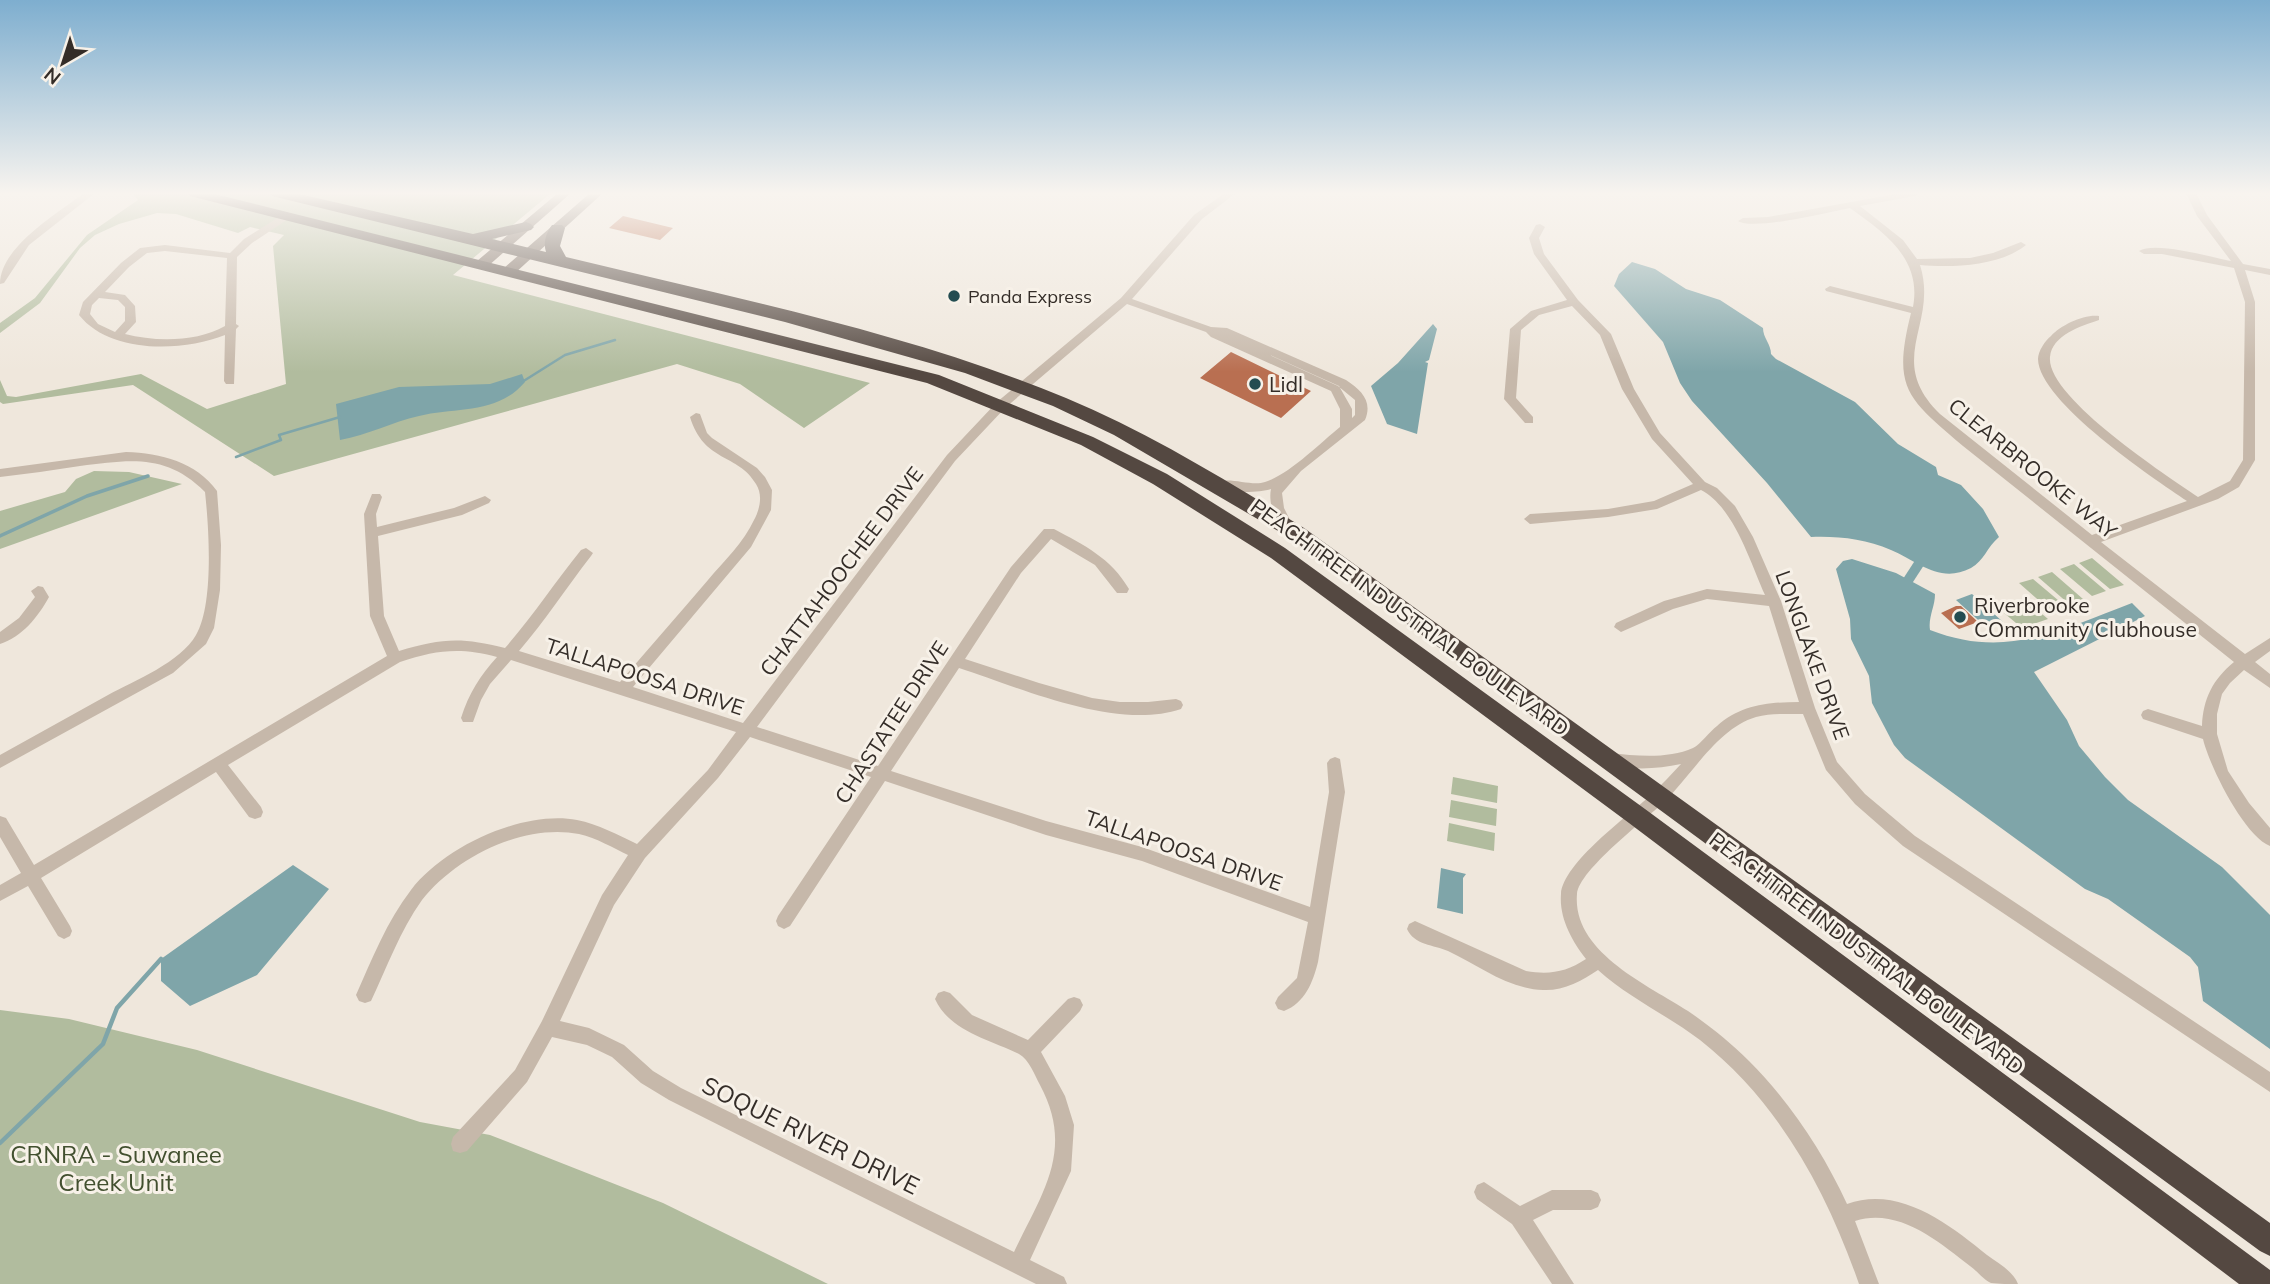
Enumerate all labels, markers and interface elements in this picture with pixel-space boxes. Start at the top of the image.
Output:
north arrow [28,28,98,98]
text: N [39,62,65,90]
place label: Panda Express [968,285,1092,308]
marker: Panda Express [946,288,962,304]
place label: Lidl [1269,371,1303,397]
marker: Lidl [1247,376,1263,392]
street label: CLEARBROOKE WAY [1944,392,2123,544]
street label: CHATTAHOOCHEE DRIVE [754,461,928,681]
street label: PEACHTREE INDUSTRIAL BOULEVARD [1246,493,1574,741]
street label: LONGLAKE DRIVE [1770,567,1856,743]
place label: Riverbrooke COmmunity Clubhouse [1974,592,2197,642]
marker: Riverbrooke COmmunity Clubhouse [1952,609,1968,625]
street label: TALLAPOOSA DRIVE [543,632,747,720]
street label: CHASTATEE DRIVE [829,636,953,808]
street label: TALLAPOOSA DRIVE [1082,804,1286,896]
street label: PEACHTREE INDUSTRIAL BOULEVARD [1705,826,2029,1080]
street label: SOQUE RIVER DRIVE [697,1069,925,1201]
park label: CRNRA - Suwanee Creek Unit [10,1139,222,1197]

